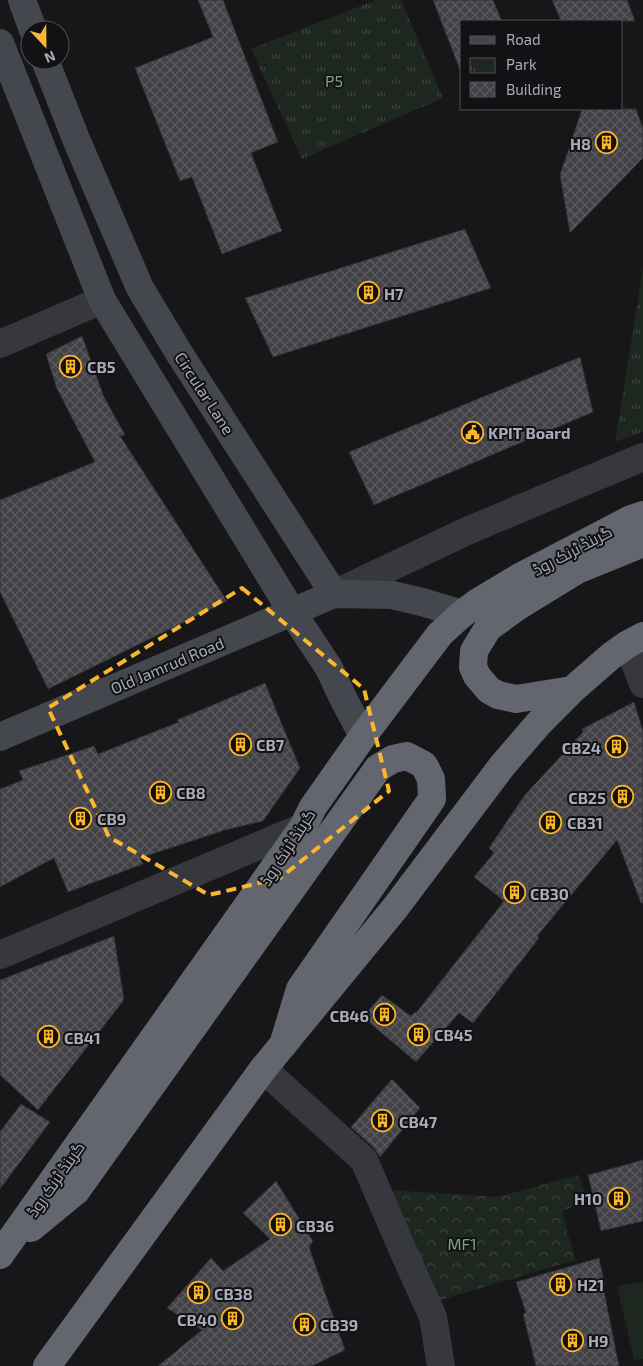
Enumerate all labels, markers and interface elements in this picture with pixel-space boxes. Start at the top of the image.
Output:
north arrow [20,20,70,70]
legend [460,20,623,110]
text: Road [506,30,541,48]
text: N [42,48,58,67]
text: Park [506,55,537,73]
park label: P5 [325,71,343,90]
text: Building [506,80,562,98]
building icon: H8 [595,131,619,155]
place label: H8 [570,134,591,153]
building icon: H7 [356,281,380,305]
place label: H7 [384,284,404,303]
street label: Circular Lane [171,348,239,438]
building icon: CB5 [59,354,83,378]
place label: CB5 [87,357,116,376]
public building icon: KPIT Board [460,420,484,444]
place label: KPIT Board [488,423,571,442]
street label: گرینڈ ٹرنک روڈ [529,521,615,580]
street label: Old Jamrud Road [107,633,227,697]
building icon: CB7 [228,732,252,756]
place label: CB7 [256,735,285,754]
building icon: CB24 [605,735,629,759]
place label: CB24 [562,738,601,757]
building icon: CB8 [148,780,172,804]
place label: CB8 [176,783,206,802]
building icon: CB25 [610,785,634,809]
place label: CB25 [568,788,606,807]
street label: گرینڈ ٹرنک روڈ [255,805,320,889]
building icon: CB9 [69,806,93,830]
place label: CB9 [97,809,126,828]
building icon: CB31 [539,810,563,834]
place label: CB31 [567,813,603,832]
building icon: CB30 [502,881,526,905]
place label: CB30 [530,884,569,903]
building icon: CB46 [373,1003,397,1027]
place label: CB46 [330,1006,369,1025]
building icon: CB45 [406,1022,430,1046]
building icon: CB41 [36,1025,60,1049]
place label: CB45 [434,1025,473,1044]
place label: CB41 [64,1028,101,1047]
building icon: CB47 [371,1109,395,1133]
place label: CB47 [399,1112,438,1131]
street label: گرینڈ ٹرنک روڈ [22,1138,89,1221]
building icon: H10 [606,1186,630,1210]
place label: H10 [574,1189,602,1208]
building icon: CB36 [268,1213,292,1237]
place label: CB36 [296,1216,334,1235]
park label: MF1 [447,1234,477,1253]
building icon: H21 [549,1272,573,1296]
place label: H21 [577,1275,604,1294]
building icon: CB38 [186,1281,210,1305]
place label: CB38 [214,1284,253,1303]
building icon: CB40 [221,1307,245,1331]
place label: CB40 [177,1310,217,1329]
building icon: CB39 [292,1312,316,1336]
place label: CB39 [320,1315,358,1334]
building icon: H9 [560,1328,584,1352]
place label: H9 [588,1331,609,1350]

